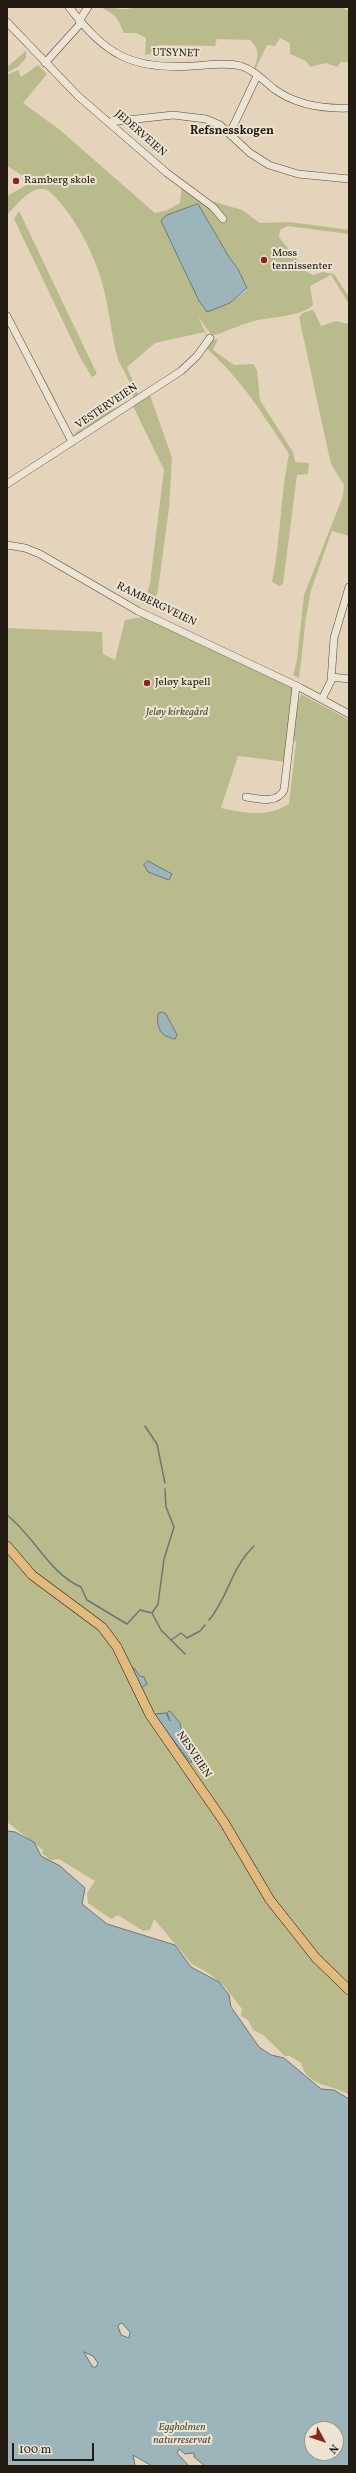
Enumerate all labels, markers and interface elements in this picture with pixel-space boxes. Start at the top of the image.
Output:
street label: UTSYNET [152,47,200,61]
street label: JEDERVEIEN [111,108,169,160]
district label: Refsnesskogen [190,125,274,139]
place label: Ramberg skole [24,174,95,188]
marker: Ramberg skole [11,176,21,186]
place label: Moss tennissenter [272,247,332,273]
marker: Moss tennissenter [259,255,269,265]
street label: VESTERVEIEN [73,381,141,433]
street label: RAMBERGVEIEN [114,580,198,630]
place label: Jeløy kapell [155,676,211,690]
marker: Jeløy kapell [142,678,152,688]
park label: Jeløy kirkegård [146,706,208,720]
street label: NESVEIEN [173,1729,213,1781]
park label: Eggholmen naturreservat [153,2421,211,2447]
north arrow [304,2421,344,2461]
scale bar [14,2435,96,2461]
text: N [324,2441,341,2456]
text: 100 m [19,2442,51,2458]

